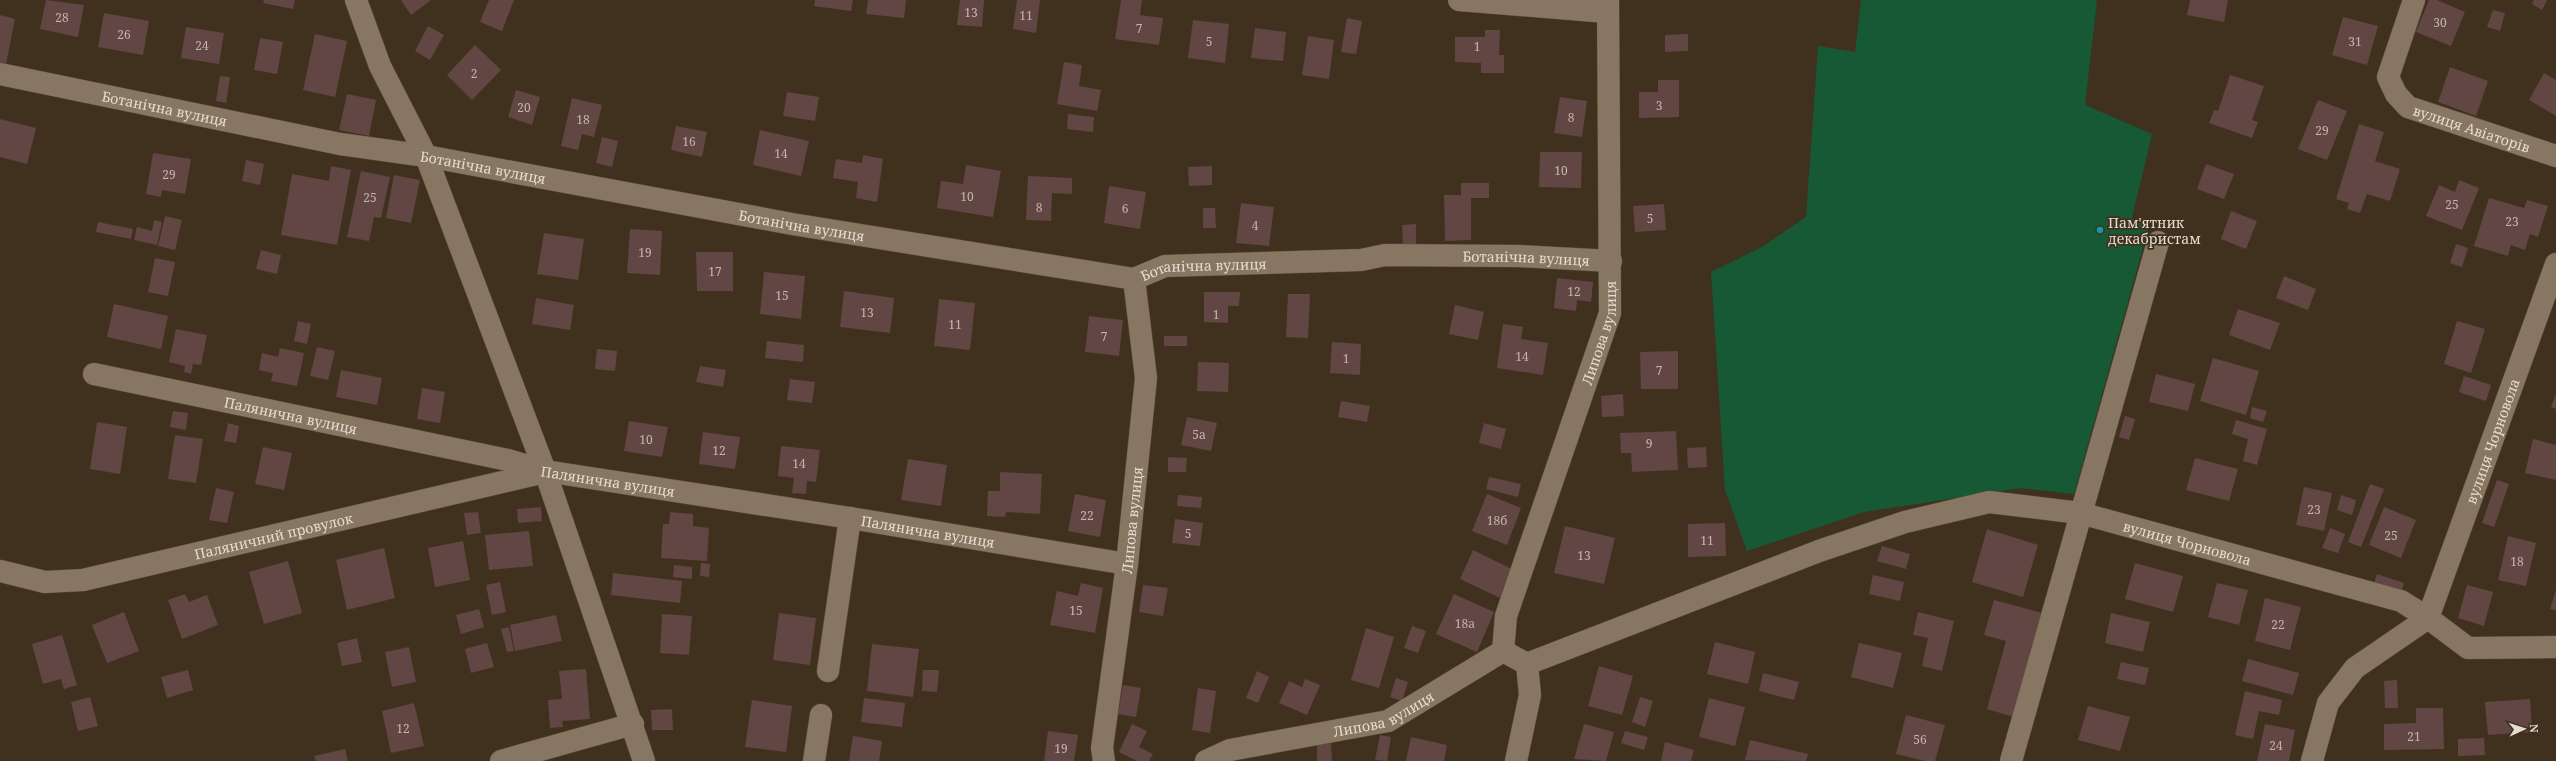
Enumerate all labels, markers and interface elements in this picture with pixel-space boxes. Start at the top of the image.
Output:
house number: 13 [964,4,978,21]
house number: 11 [1019,7,1033,24]
house number: 28 [55,9,69,26]
house number: 30 [2433,14,2447,31]
house number: 7 [1136,20,1143,37]
house number: 26 [117,26,131,43]
house number: 5 [1206,33,1212,50]
house number: 31 [2348,33,2362,50]
house number: 24 [195,37,209,54]
house number: 1 [1474,38,1480,55]
house number: 2 [471,65,477,82]
street label: Ботанічна вулиця [100,86,229,130]
house number: 3 [1656,97,1663,114]
house number: 20 [517,99,531,116]
street label: вулиця Авіаторів [2411,100,2533,156]
house number: 8 [1568,109,1575,126]
house number: 18 [576,111,590,128]
house number: 29 [2315,122,2329,139]
house number: 16 [682,133,696,150]
house number: 14 [774,145,788,162]
street label: Ботанічна вулиця [419,146,547,188]
house number: 10 [1554,162,1568,179]
house number: 29 [162,166,176,183]
house number: 10 [960,188,974,205]
house number: 25 [363,189,377,206]
house number: 25 [2445,196,2459,213]
house number: 8 [1036,199,1043,216]
house number: 6 [1122,200,1129,217]
street label: Ботанічна вулиця [737,205,866,245]
house number: 5 [1647,210,1653,227]
place label: Пам'ятник декабристам [2108,213,2201,248]
house number: 23 [2505,213,2519,230]
house number: 4 [1252,217,1259,234]
marker: Пам'ятник декабристам [2095,225,2105,235]
house number: 19 [638,244,652,261]
street label: Ботанічна вулиця [1462,246,1590,269]
street label: Ботанічна вулиця [1137,253,1267,285]
house number: 17 [708,263,722,280]
street label: Липова вулиця [1577,281,1620,387]
house number: 12 [1567,283,1581,300]
house number: 15 [775,287,789,304]
house number: 13 [860,304,874,321]
house number: 1 [1213,306,1219,323]
house number: 11 [948,316,962,333]
house number: 7 [1101,328,1108,345]
house number: 14 [1515,348,1529,365]
house number: 1 [1343,350,1349,367]
house number: 7 [1656,362,1663,379]
street label: вулиця Чорновола [2461,376,2523,506]
street label: Палянична вулиця [223,392,359,438]
house number: 5а [1192,426,1206,443]
house number: 10 [639,431,653,448]
house number: 9 [1646,435,1652,452]
house number: 12 [712,442,726,459]
house number: 14 [792,455,806,472]
street label: Палянична вулиця [539,461,676,500]
street label: Липова вулиця [1116,466,1146,575]
house number: 23 [2307,501,2321,518]
house number: 22 [1080,507,1094,524]
street label: Паляничний провулок [192,508,355,563]
street label: Палянична вулиця [860,510,996,551]
house number: 18б [1487,512,1507,529]
street label: вулиця Чорновола [2121,516,2253,569]
house number: 5 [1185,525,1191,542]
house number: 25 [2384,527,2398,544]
house number: 11 [1700,532,1714,549]
house number: 13 [1577,547,1591,564]
house number: 18 [2510,553,2524,570]
house number: 15 [1069,602,1083,619]
house number: 18а [1455,615,1475,632]
house number: 22 [2271,616,2285,633]
street label: Липова вулиця [1331,686,1437,740]
north arrow [2504,709,2544,749]
house number: 12 [396,720,410,737]
text: N [2527,724,2542,734]
house number: 21 [2407,728,2421,745]
house number: 56 [1913,731,1927,748]
house number: 24 [2269,737,2283,754]
house number: 19 [1054,740,1068,757]

